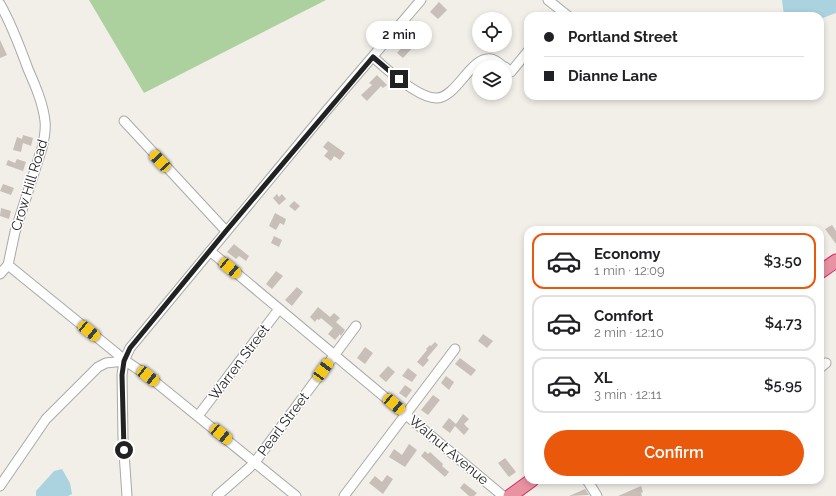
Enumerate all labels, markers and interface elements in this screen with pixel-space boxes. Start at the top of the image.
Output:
map controls [472,12,512,100]
button: locate [472,12,512,52]
callout: 2 min [366,21,432,49]
text: 2 min [382,27,416,42]
text: Portland Street [568,28,678,46]
button: layers [472,60,512,100]
text: Dianne Lane [568,67,657,85]
route end [390,70,408,88]
street label: Crow Hill Road [8,137,50,233]
car [147,148,173,174]
icon: car [546,243,582,279]
text: Economy [594,245,661,263]
text: $3.50 [764,252,802,270]
car [217,256,243,280]
text: 1 min · 12:09 [594,263,665,278]
icon: car [546,305,582,341]
text: Comfort [594,307,653,325]
text: $4.73 [765,314,802,332]
car [76,319,102,343]
street label: Warren Street [206,321,273,403]
text: 2 min · 12:10 [594,325,664,340]
car [311,357,335,383]
car [135,364,161,388]
icon: car [546,367,582,403]
text: XL [594,369,612,387]
text: $5.95 [764,376,802,394]
text: 3 min · 12:11 [594,387,662,402]
street label: Pearl Street [254,389,312,459]
car [381,392,407,416]
street label: Walnut Avenue [406,412,492,488]
car [208,422,234,446]
button: Confirm [544,430,804,476]
route start [115,441,133,459]

